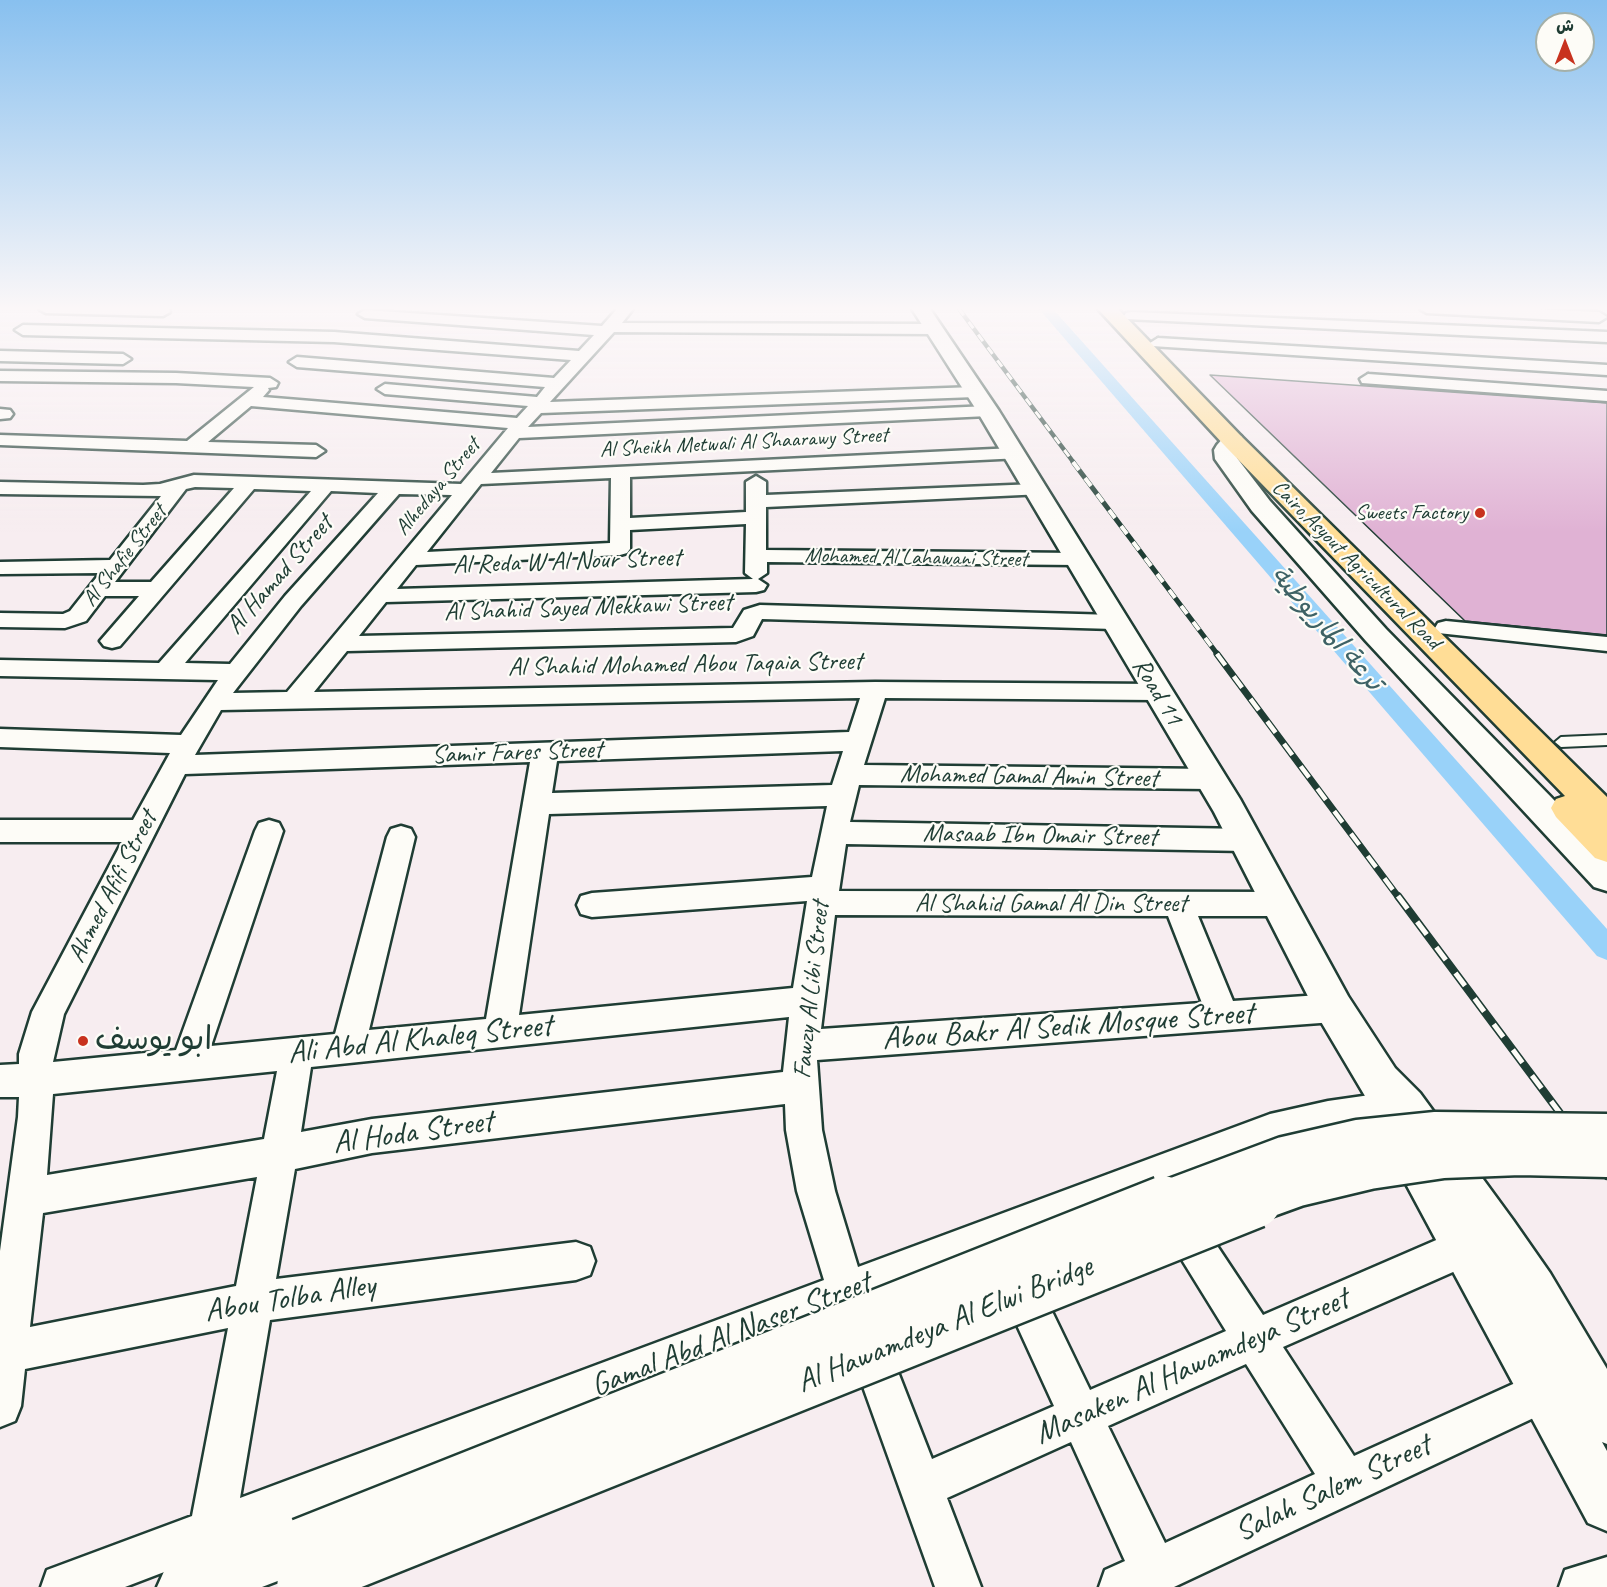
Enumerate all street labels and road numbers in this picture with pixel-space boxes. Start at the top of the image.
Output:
street label: Al Sheikh Metwali Al Shaarawy Street [599,422,889,464]
street label: Alhedaya Street [390,433,486,541]
street label: Cairo,Asyout Agricultural Road [1266,475,1446,655]
street label: Al Shafie Street [77,500,173,612]
street label: Al Hamad Street [220,509,340,641]
street label: Al Reda W Al Nour Street [452,542,682,582]
street label: Mohamed Al Lahawani Street [804,543,1028,573]
street label: Al Shahid Sayed Mekkawi Street [443,587,733,629]
street label: Al Shahid Mohamed Abou Taqaia Street [507,646,863,684]
street label: Road 11 [1125,653,1189,731]
street label: Samir Fares Street [431,734,603,772]
street label: Mohamed Gamal Amin Street [900,759,1158,795]
street label: Ahmed Afifi Street [61,806,165,968]
street label: Masaab Ibn Omair Street [923,818,1157,854]
street label: Al Shahid Gamal Al Din Street [915,888,1187,920]
street label: Fawzy Al Libi Street [787,900,837,1080]
street label: Abou Bakr Al Sedik Mosque Street [881,995,1255,1059]
street label: Ali Abd Al Khaleq Street [286,1007,554,1073]
street label: Al Hoda Street [330,1103,496,1163]
street label: Al Hawamdeya Al Elwi Bridge [791,1248,1099,1402]
street label: Gamal Abd Al Naser Street [586,1264,876,1406]
street label: Abou Tolba Alley [202,1267,378,1331]
street label: Masaken Al Hawamdeya Street [1029,1280,1355,1454]
street label: Salah Salem Street [1229,1427,1437,1551]

